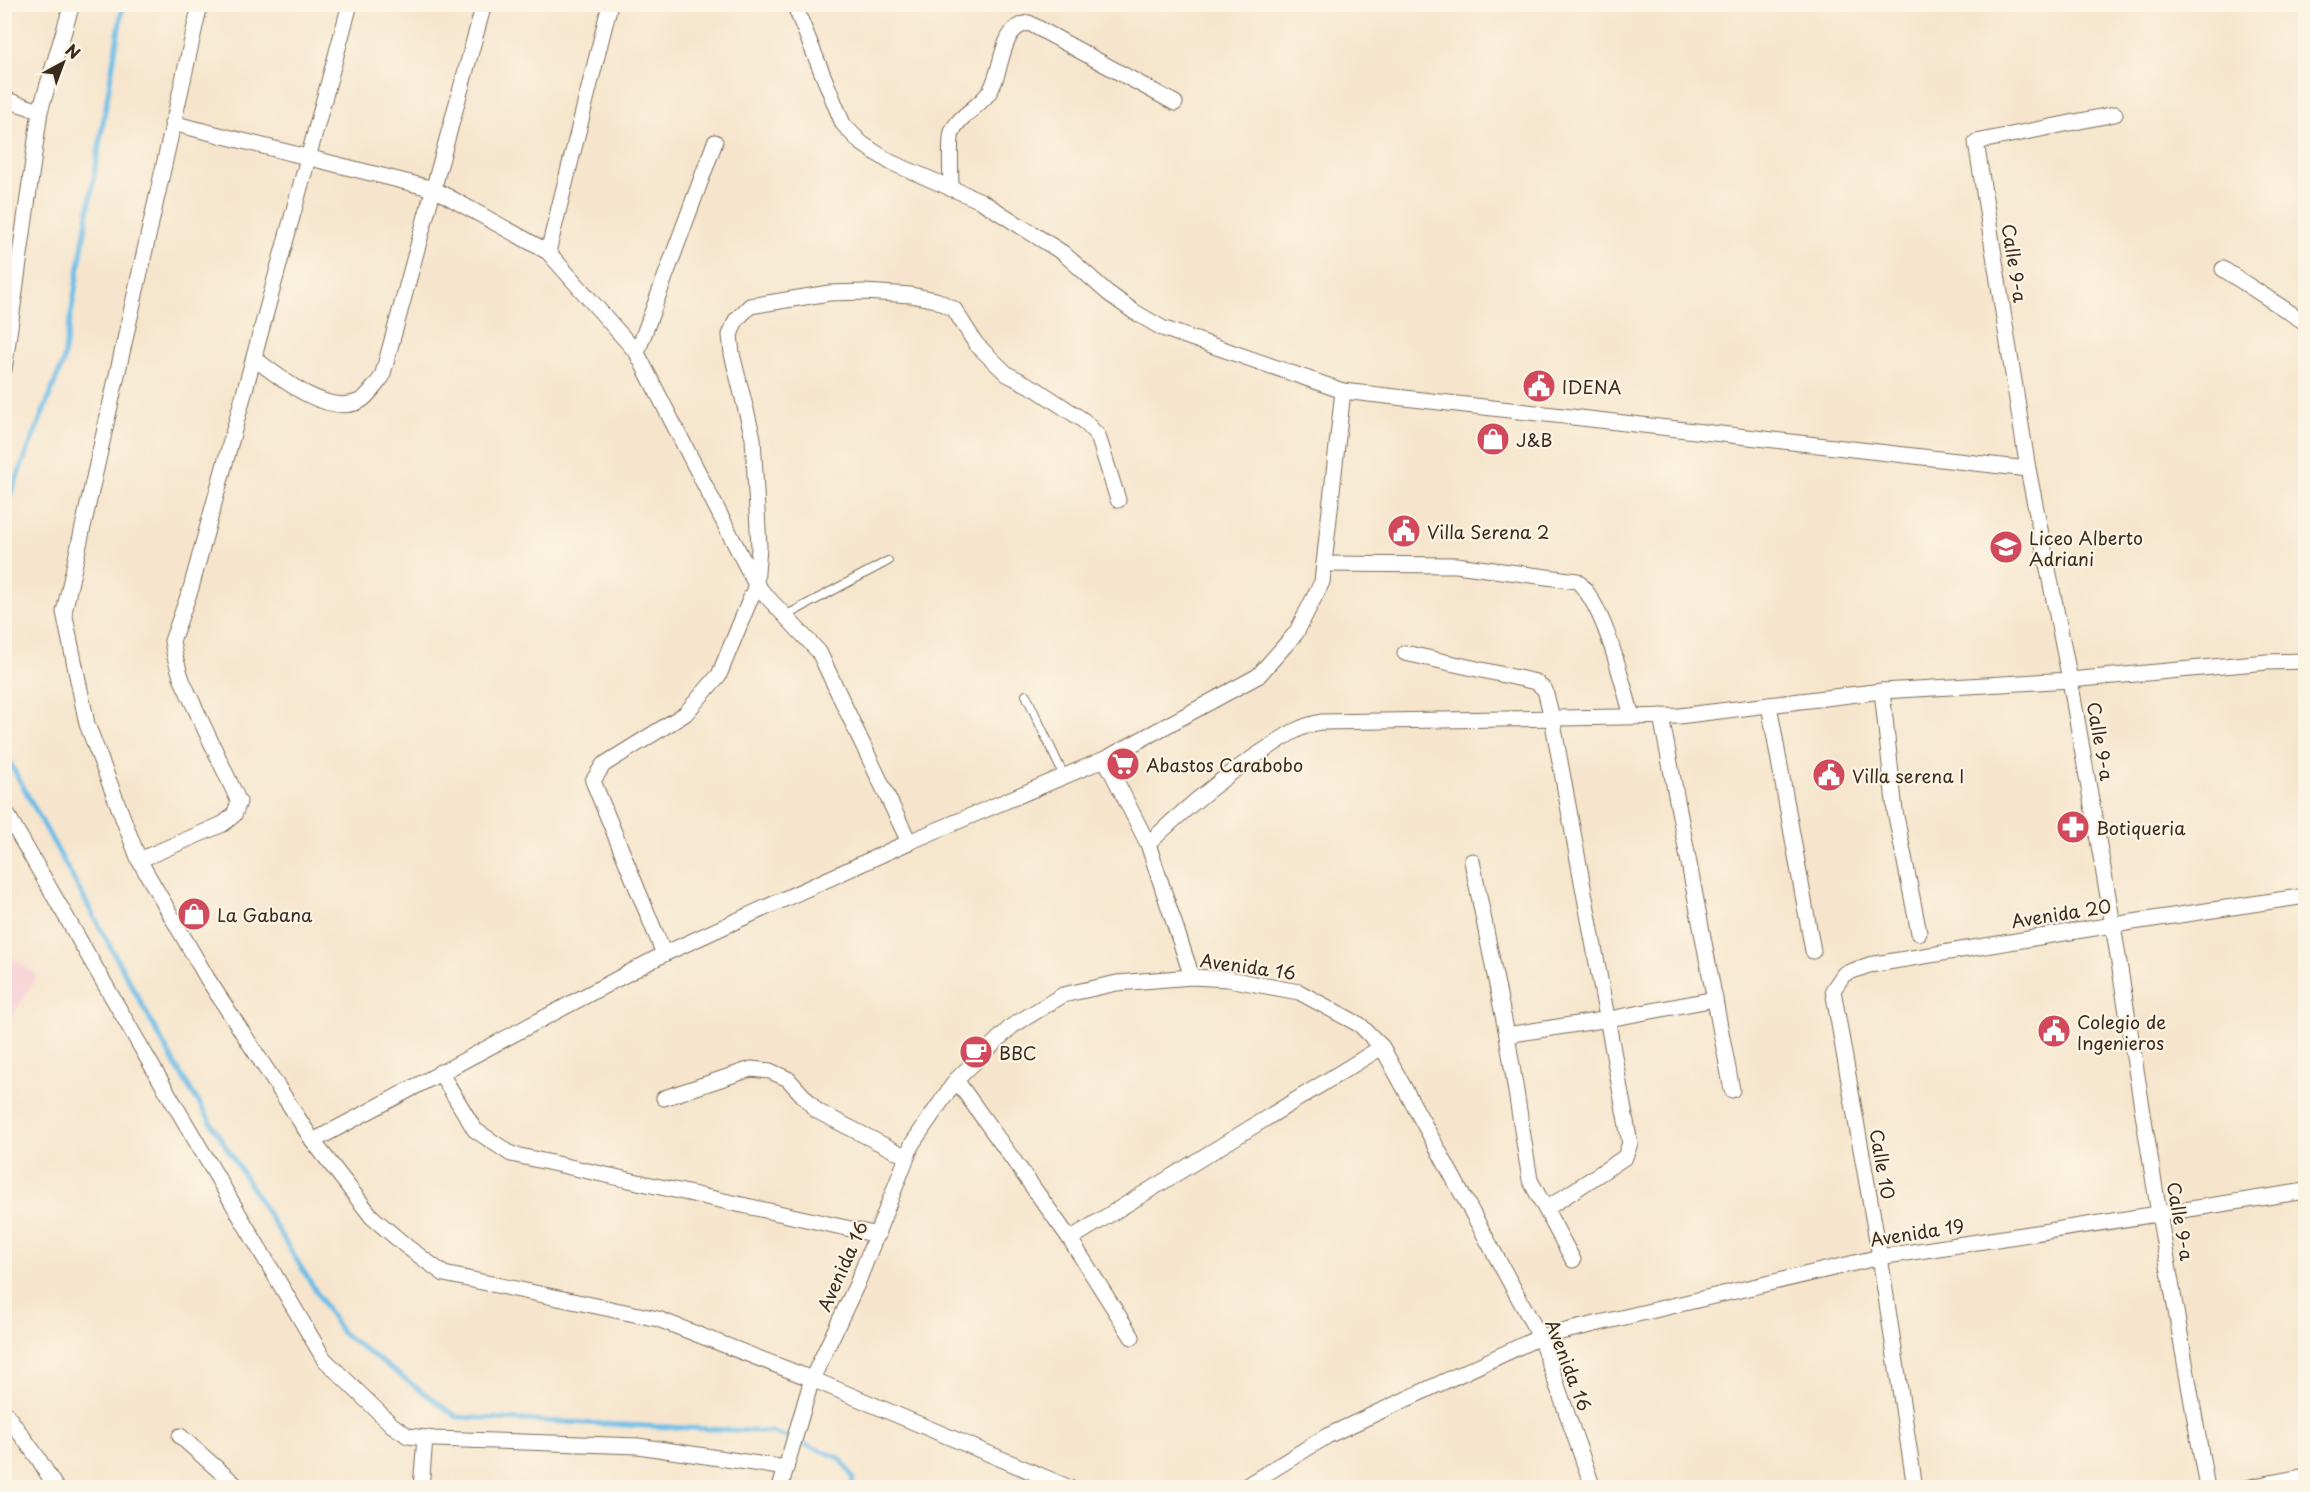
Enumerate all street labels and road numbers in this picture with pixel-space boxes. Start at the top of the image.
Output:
street label: Calle 9-a [1995,222,2035,305]
street label: Calle 9-a [2081,700,2121,783]
street label: Avenida 20 [2009,892,2113,934]
street label: Avenida 16 [1198,946,1298,986]
street label: Calle 10 [1864,1127,1902,1201]
street label: Calle 9-a [2161,1180,2201,1263]
street label: Avenida 19 [1868,1211,1966,1253]
street label: Avenida 16 [810,1217,874,1315]
street label: Avenida 16 [1539,1315,1599,1415]

